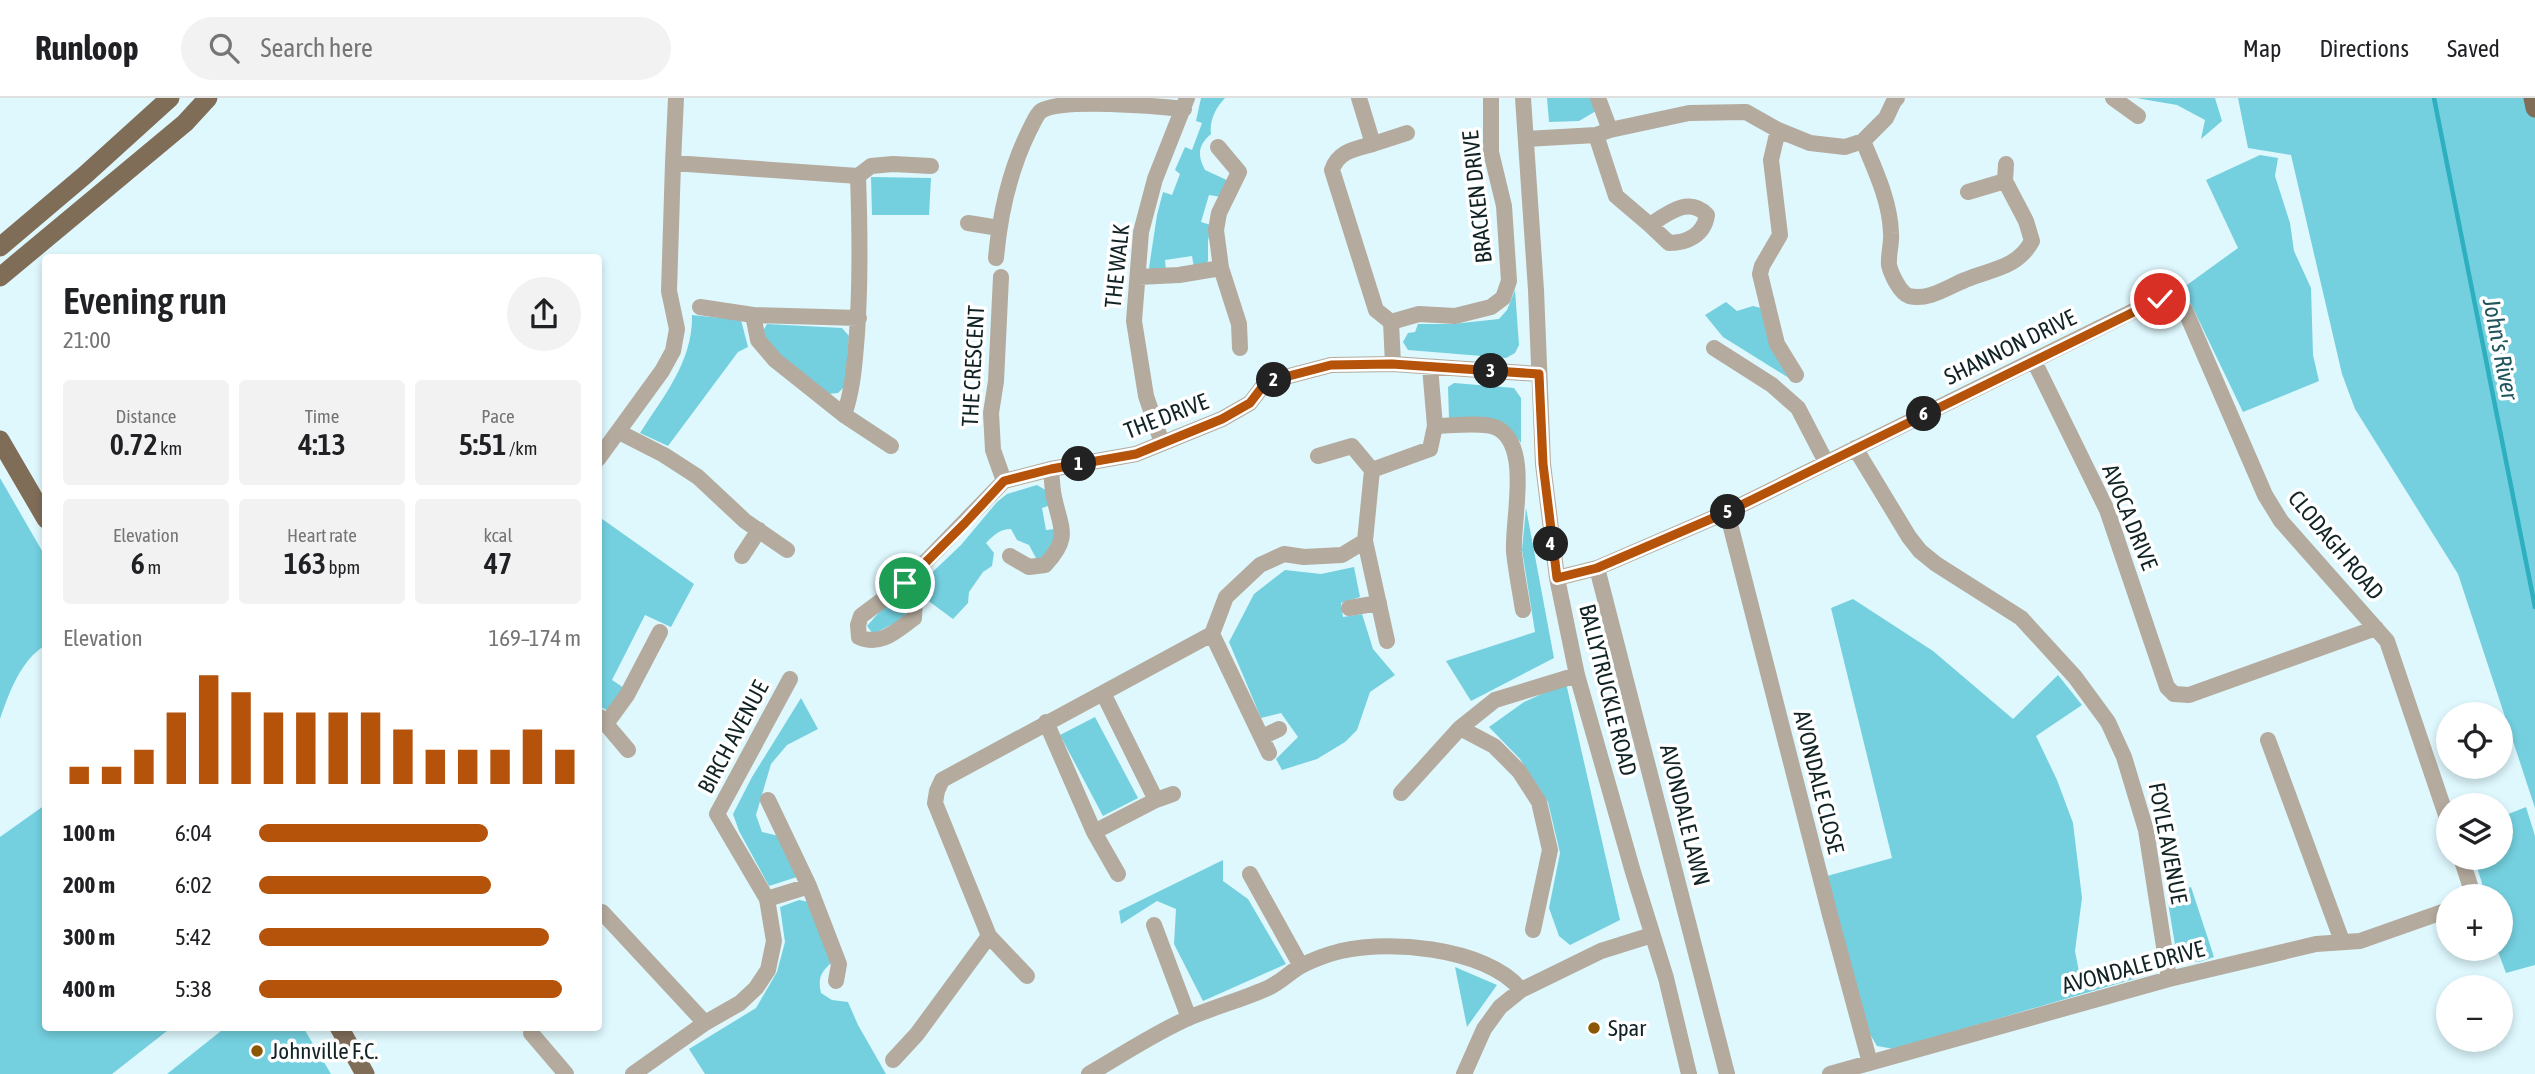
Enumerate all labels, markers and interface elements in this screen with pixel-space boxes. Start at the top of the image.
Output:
search box [181,17,671,80]
text: Runloop [35,29,139,67]
icon: search [205,29,243,67]
text: Search here [261,33,373,63]
text: Map [2243,35,2281,62]
text: Directions [2319,35,2409,62]
text: Saved [2447,35,2500,62]
street label: BRACKEN DRIVE [1457,129,1497,265]
street label: THE WALK [1100,222,1134,309]
pin [2130,269,2190,329]
button: share [507,277,581,351]
text: Evening run [63,279,227,322]
icon: check [2141,280,2179,318]
water label: John's River [2478,295,2524,403]
street label: SHANNON DRIVE [1940,304,2080,390]
street label: THE CRESCENT [957,305,989,427]
text: 21:00 [63,327,111,353]
pin: 3 [1474,354,1508,388]
text: 3 [1486,359,1495,381]
pin: 2 [1256,362,1292,398]
text: 2 [1269,368,1278,390]
street label: THE DRIVE [1120,388,1212,444]
pin: 6 [1906,396,1941,432]
text: 6 [1919,402,1928,424]
text: Distance [116,405,176,427]
text: Time [305,405,339,427]
text: Pace [481,405,515,427]
text: 0.72 [110,427,157,461]
text: 4:13 [298,427,346,461]
text: 5:51 [459,427,506,461]
text: km [157,437,182,459]
text: /km [506,437,537,459]
pin: 1 [1062,446,1096,482]
text: 1 [1074,452,1083,474]
street label: AVOCA DRIVE [2097,460,2163,574]
street label: CLODAGH ROAD [2283,485,2389,605]
pin: 5 [1710,494,1746,530]
text: 5 [1723,500,1732,522]
text: Elevation [113,524,179,546]
text: Heart rate [287,524,357,546]
text: kcal [484,524,512,546]
pin: 4 [1534,526,1568,562]
text: 4 [1546,532,1555,554]
text: 6 [131,546,145,580]
text: 163 [284,546,326,580]
text: 47 [484,546,512,580]
pin [875,553,935,613]
text: m [145,556,161,578]
text: bpm [326,556,360,578]
icon: arrive [886,564,924,602]
street label: BALLYTRUCKLE ROAD [1574,601,1642,779]
text: Elevation [63,625,143,651]
text: 169–174 m [488,625,581,651]
street label: BIRCH AVENUE [692,676,774,798]
map controls [2436,702,2513,1052]
button: locate [2436,702,2513,779]
street label: AVONDALE CLOSE [1789,708,1849,856]
street label: AVONDALE LAWN [1655,742,1715,888]
street label: FOYLE AVENUE [2144,780,2193,906]
button: layers [2436,793,2513,870]
text: 100 m [63,820,115,846]
text: 6:04 [175,820,212,846]
text: 200 m [63,872,115,898]
text: 6:02 [175,872,212,898]
button: + [2436,884,2513,961]
text: 300 m [63,924,115,950]
text: 5:42 [175,924,212,950]
street label: AVONDALE DRIVE [2059,935,2207,998]
button: − [2436,975,2513,1052]
text: 400 m [63,976,115,1002]
text: 5:38 [175,976,212,1002]
place label: Spar [1608,1015,1647,1041]
marker: Spar [1586,1020,1602,1036]
place label: Johnville F.C. [271,1038,378,1064]
marker: Johnville F.C. [249,1043,265,1059]

